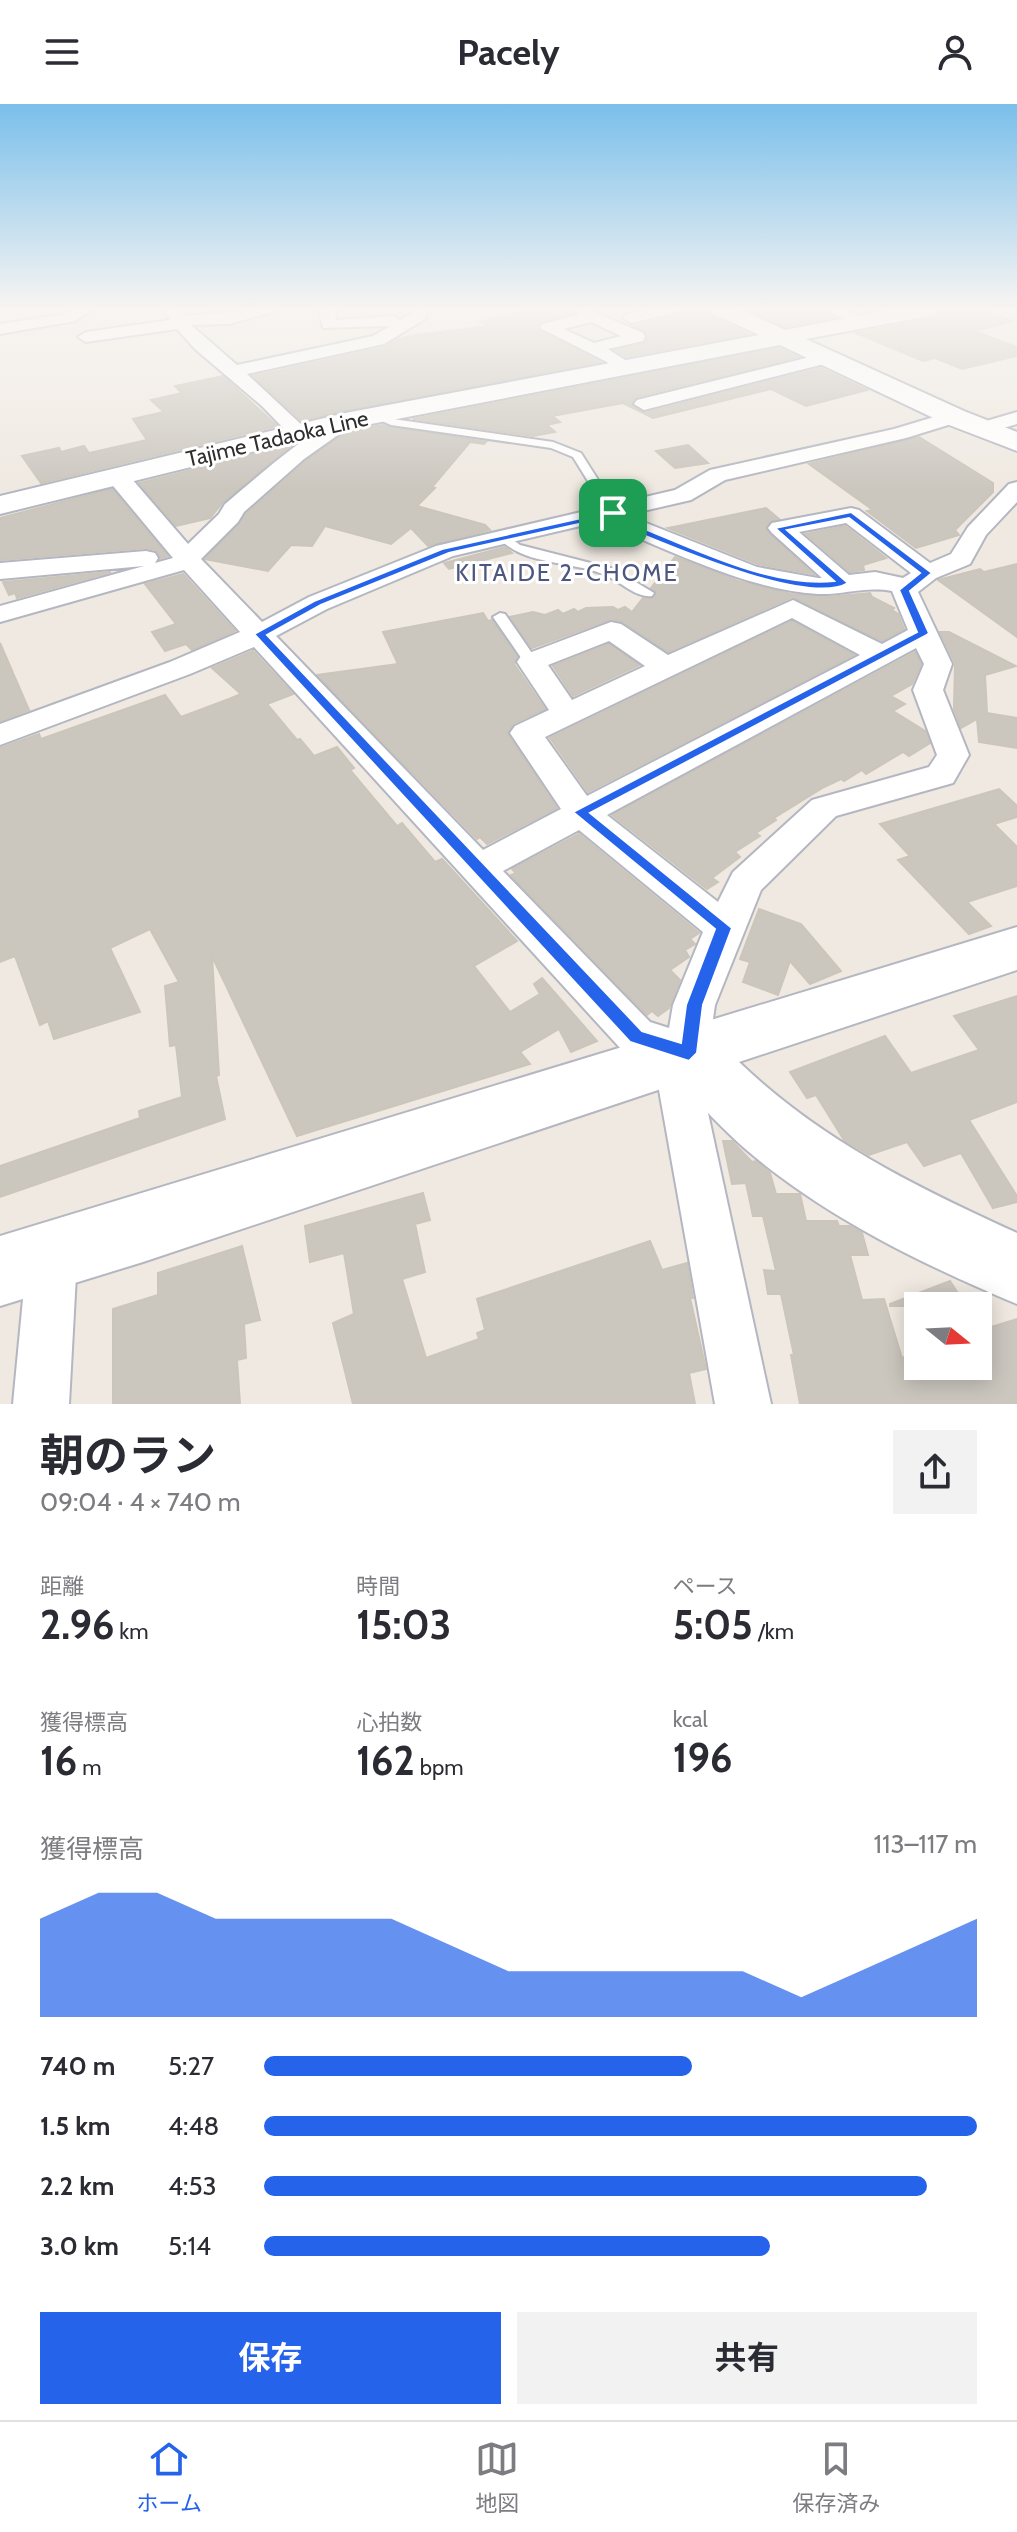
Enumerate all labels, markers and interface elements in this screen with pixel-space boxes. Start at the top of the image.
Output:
icon: menu [40,30,84,74]
text: Pacely [457,30,560,74]
icon: person [933,30,977,74]
street label: Tajime Tadaoka Line [183,404,371,473]
pin [579,479,647,547]
icon: arrive [591,491,635,535]
district label: KITAIDE 2-CHOME [455,558,679,587]
north arrow [904,1292,992,1380]
map controls [904,1292,992,1380]
text: 朝のラン [40,1429,216,1482]
button: share [893,1430,977,1514]
text: 09:04 · 4 × 740 m [40,1486,241,1518]
text: 距離 [40,1573,84,1600]
text: 時間 [356,1573,400,1600]
text: ペース [673,1573,738,1600]
text: 2.96 [40,1600,114,1649]
text: 15:03 [356,1600,451,1649]
text: 5:05 [673,1600,753,1649]
text: km [114,1618,149,1645]
text: /km [753,1618,794,1645]
text: kcal [673,1706,708,1733]
text: 獲得標高 [40,1709,128,1736]
text: 心拍数 [356,1709,422,1736]
text: 196 [673,1733,732,1782]
text: 16 [40,1736,77,1785]
text: 162 [356,1736,415,1785]
text: m [77,1754,102,1781]
text: bpm [415,1754,463,1781]
text: 113–117 m [874,1828,977,1860]
text: 獲得標高 [40,1833,144,1865]
text: 740 m [40,2050,115,2082]
text: 5:27 [168,2050,214,2082]
text: 1.5 km [40,2110,110,2142]
text: 4:48 [168,2110,219,2142]
text: 2.2 km [40,2170,114,2202]
text: 4:53 [168,2170,217,2202]
text: 3.0 km [40,2230,119,2262]
text: 5:14 [168,2230,211,2262]
button: 保存 [40,2312,501,2404]
button: 共有 [517,2312,977,2404]
tab: ホーム [137,2437,202,2517]
tab: 地図 [475,2437,519,2517]
tab: 保存済み [792,2437,880,2517]

